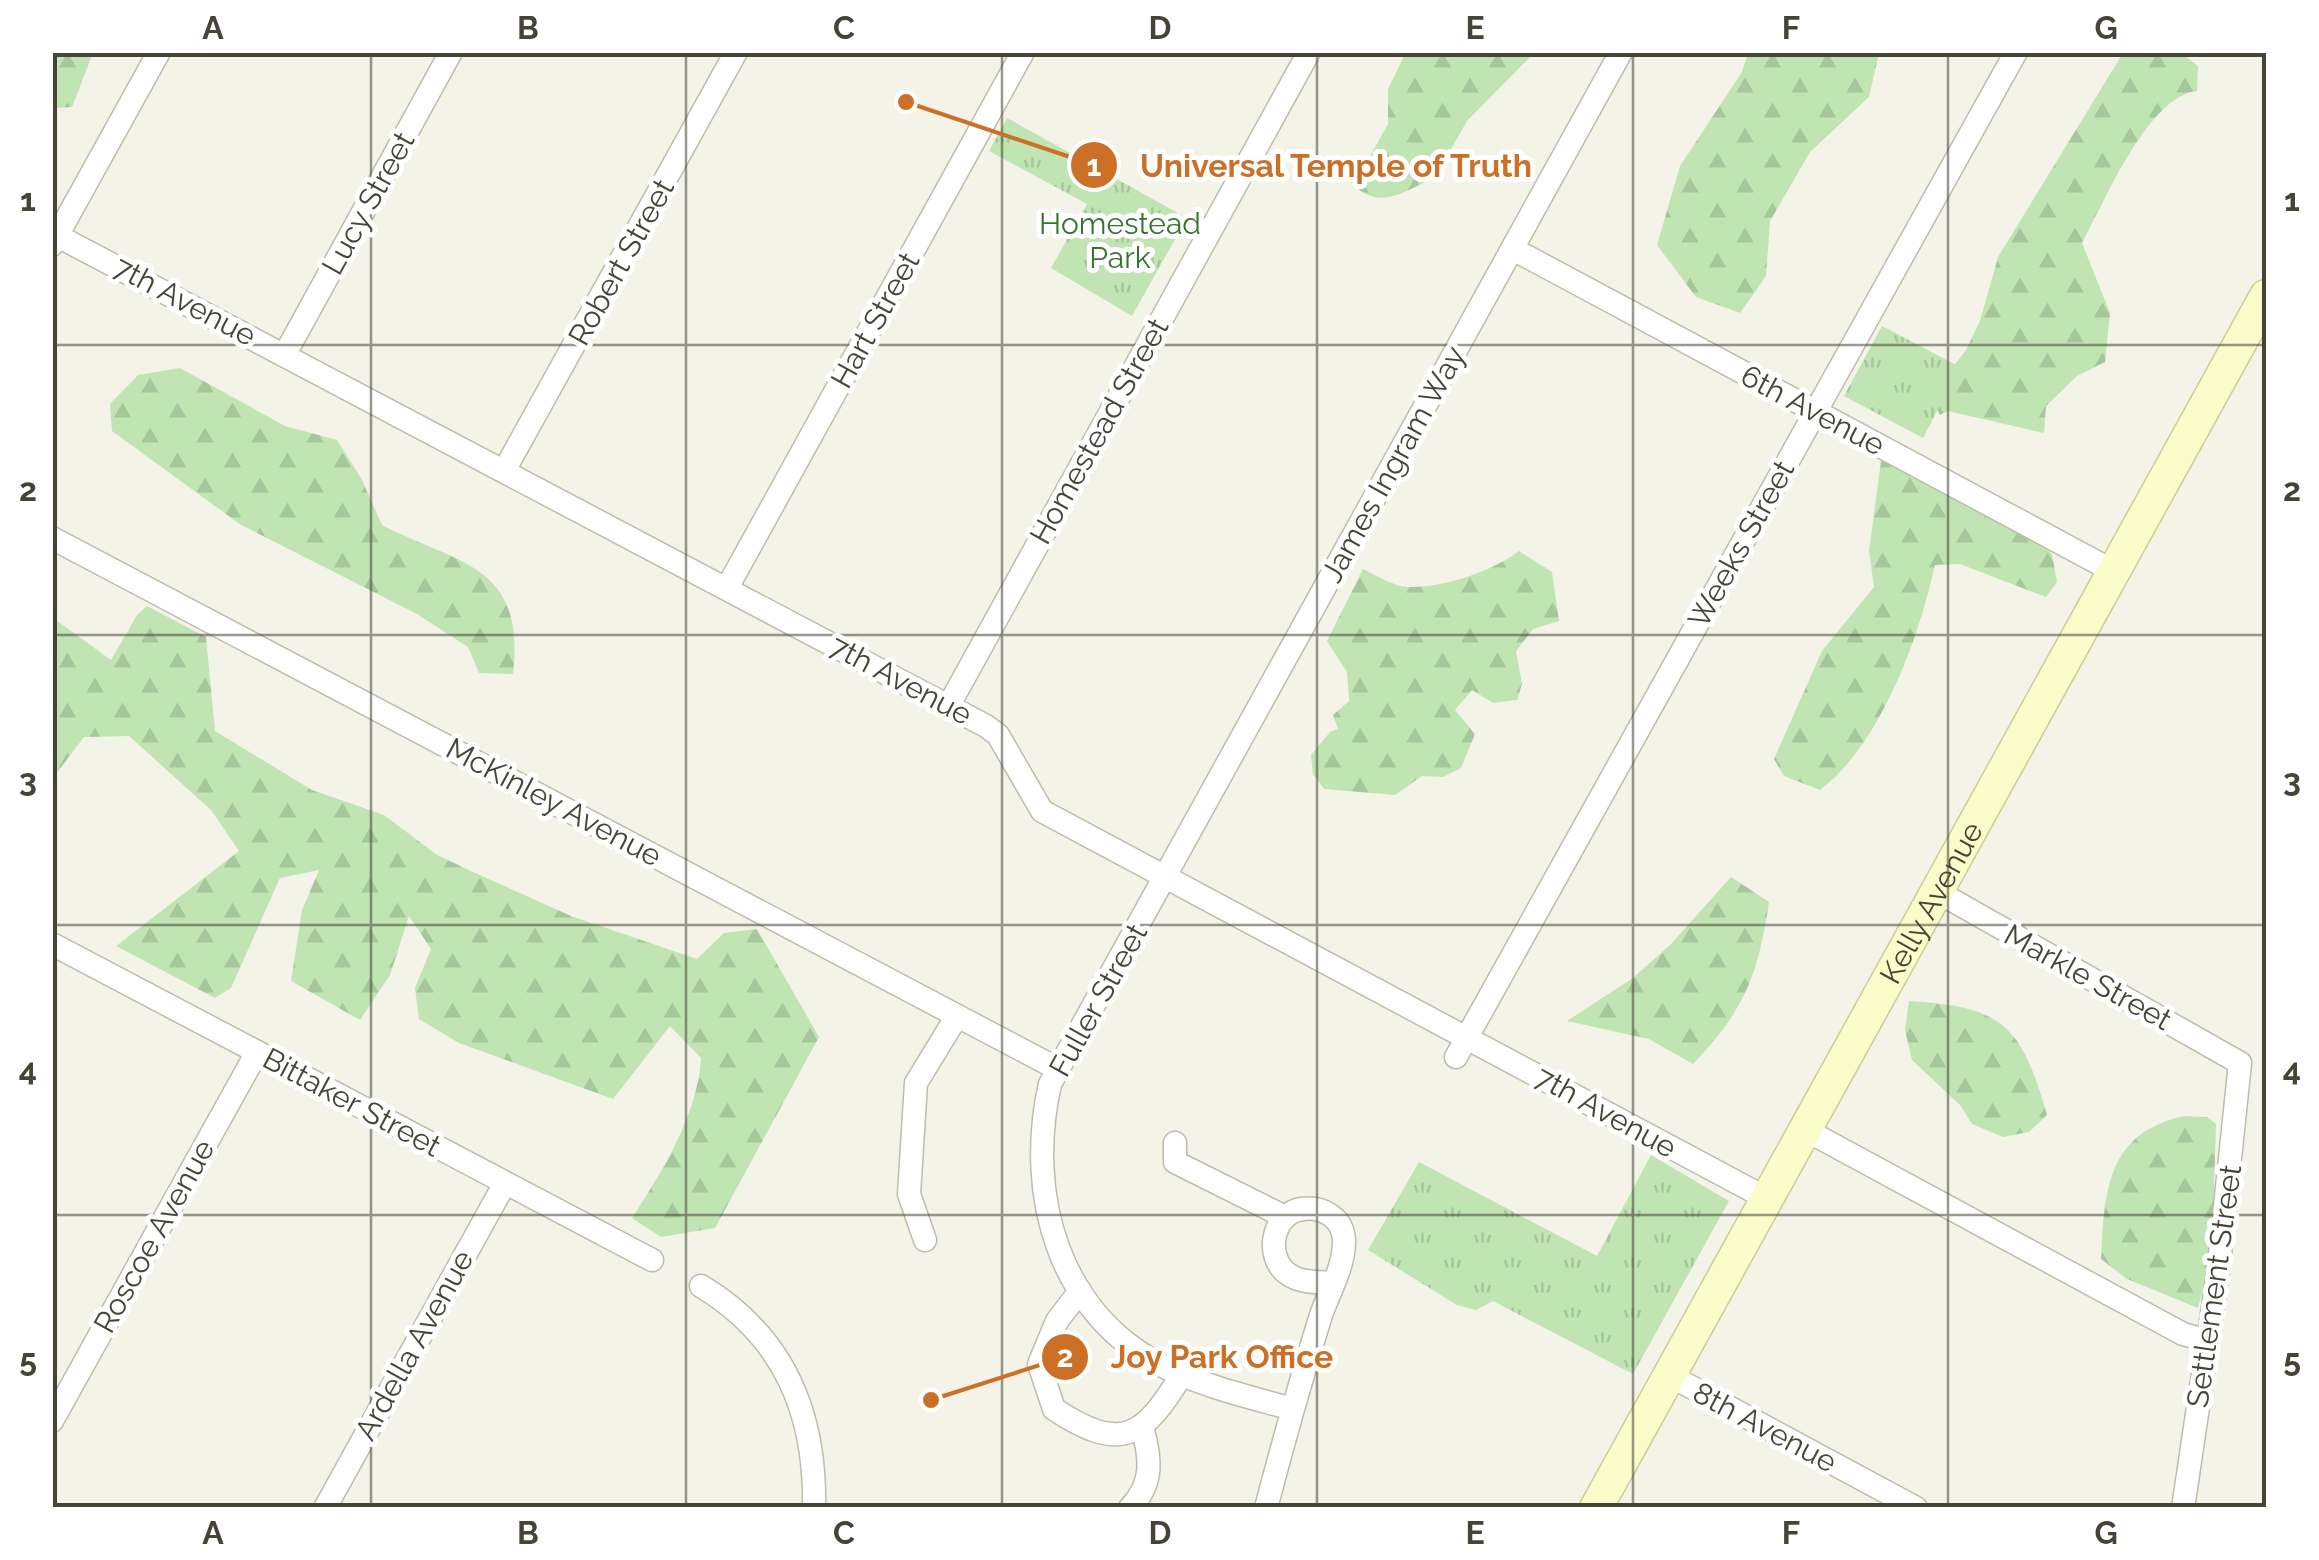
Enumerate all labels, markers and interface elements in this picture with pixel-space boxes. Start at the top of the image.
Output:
text: A [202,9,224,46]
text: B [517,9,539,46]
text: C [833,9,855,46]
text: D [1149,9,1171,46]
text: E [1465,9,1485,46]
text: F [1782,9,1800,46]
text: G [2094,9,2118,46]
street label: Lucy Street [314,126,422,280]
callout: Universal Temple of Truth [1069,134,1554,196]
text: Universal Temple of Truth [1140,147,1532,184]
text: 1 [1087,148,1102,183]
street label: Robert Street [561,173,681,351]
text: 1 [20,181,36,218]
text: 1 [2284,181,2300,218]
park label: Homestead Park [1039,206,1201,275]
street label: Hart Street [823,246,927,394]
street label: 7th Avenue [108,249,262,353]
street label: Homestead Street [1022,312,1176,550]
street label: James Ingram Way [1314,340,1472,588]
street label: 6th Avenue [1735,358,1891,462]
street label: Weeks Street [1681,454,1801,634]
text: 2 [19,471,37,508]
text: 2 [2283,471,2301,508]
street label: 7th Avenue [824,628,978,732]
street label: McKinley Avenue [440,731,668,873]
text: 3 [19,761,37,798]
text: 3 [2283,761,2301,798]
street label: Kelly Avenue [1872,815,1989,989]
street label: Markle Street [1998,917,2178,1037]
street label: Fuller Street [1042,918,1154,1082]
street label: Bittaker Street [257,1040,447,1164]
text: 4 [19,1051,37,1088]
text: 4 [2283,1051,2301,1088]
street label: 7th Avenue [1529,1059,1683,1165]
street label: Roscoe Avenue [87,1133,221,1339]
street label: Settlement Street [2180,1162,2248,1410]
street label: Ardella Avenue [347,1244,481,1446]
callout: Joy Park Office [1040,1326,1354,1388]
text: Joy Park Office [1111,1338,1333,1375]
text: 2 [1057,1339,1073,1374]
text: 5 [19,1341,37,1378]
text: 5 [2283,1341,2301,1378]
street label: 8th Avenue [1687,1375,1843,1479]
text: A [202,1514,224,1551]
text: B [517,1514,539,1551]
text: C [833,1514,855,1551]
text: D [1149,1514,1171,1551]
text: E [1465,1514,1485,1551]
text: F [1782,1514,1800,1551]
text: G [2094,1514,2118,1551]

